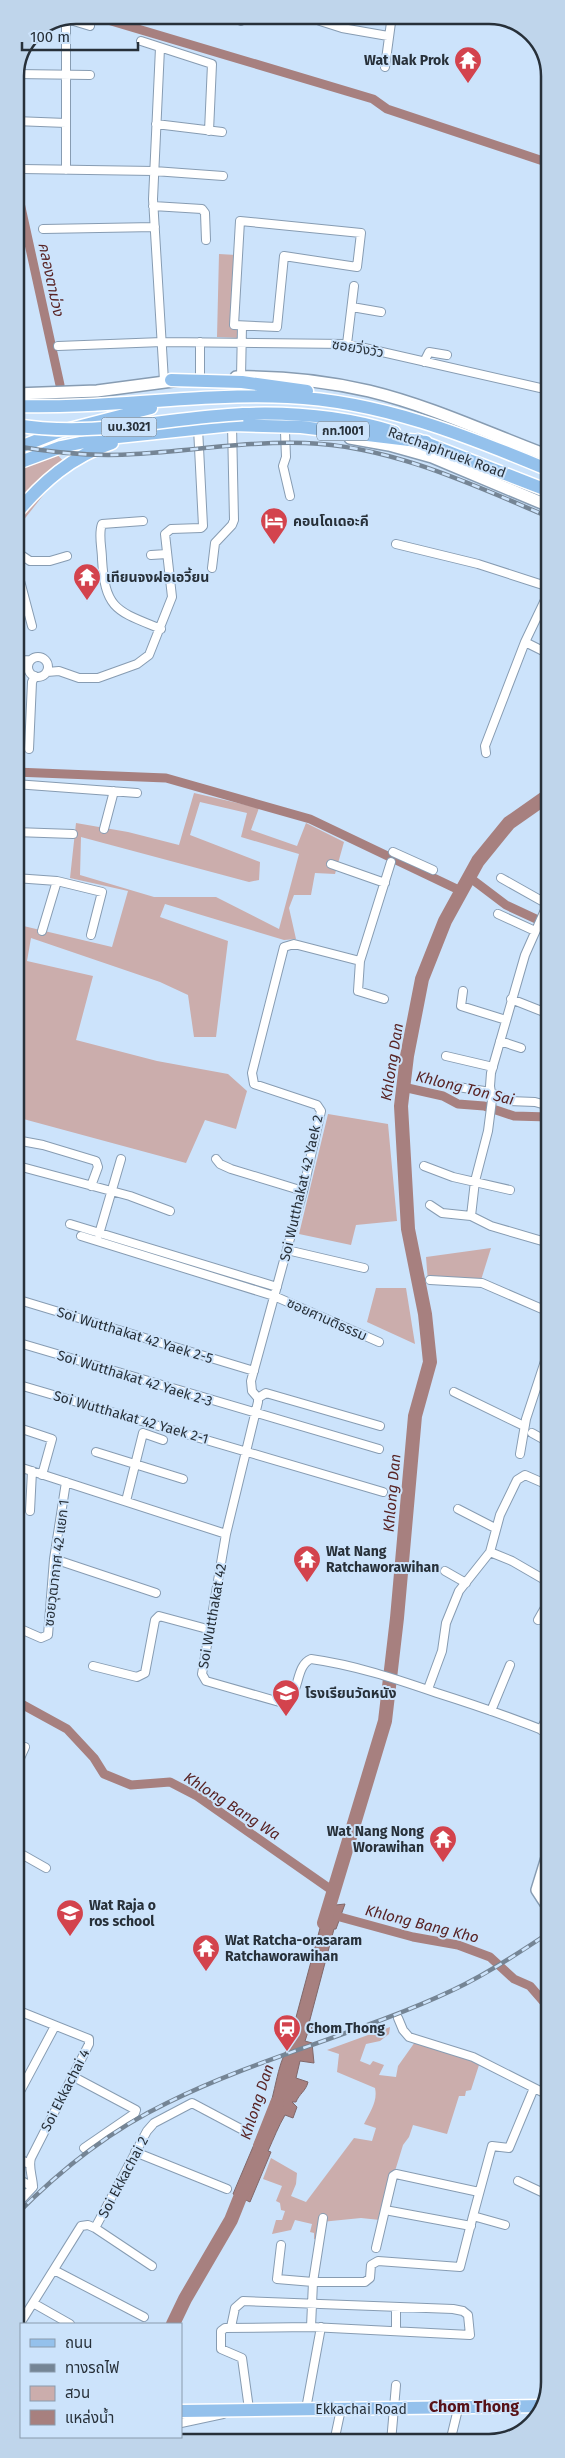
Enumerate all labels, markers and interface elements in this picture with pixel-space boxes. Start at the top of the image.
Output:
scale bar [22,20,139,52]
text: 100 m [30,28,70,46]
temple icon: Wat Nak Prok [453,45,483,84]
place label: Wat Nak Prok [364,52,449,69]
water label: คลองตาม่วง [34,241,68,318]
street label: ซอยวิ่งวัว [331,334,385,361]
road number: นบ.3021 [102,418,156,437]
road number: กท.1001 [317,422,369,441]
street label: Ratchaphruek Road [386,423,508,482]
hotel icon: คอนโดเดอะคี [259,506,289,545]
place label: คอนโดเดอะคี [293,513,369,530]
temple icon: เทียนจงฝอเอวี้ยน [72,562,102,601]
place label: เทียนจงฝอเอวี้ยน [106,567,209,586]
water label: Khlong Dan [377,1022,407,1102]
water label: Khlong Ton Sai [414,1067,516,1109]
street label: Soi Wutthakat 42 Yaek 2 [276,1113,327,1263]
street label: ซอยศานติธรรม [284,1294,370,1345]
street label: Soi Wutthakat 42 Yaek 2-5 [55,1304,215,1367]
street label: Soi Wutthakat 42 Yaek 2-3 [55,1347,215,1410]
street label: Soi Wutthakat 42 Yaek 2-1 [51,1387,210,1448]
water label: Khlong Dan [380,1453,404,1533]
street label: ซอยวุฒากาศ 42 แยก 1 [40,1499,73,1628]
place label: Wat Nang Ratchaworawihan [326,1543,439,1576]
temple icon: Wat Nang Ratchaworawihan [292,1544,322,1583]
street label: Soi Wutthakat 42 [195,1562,230,1670]
school or university icon: โรงเรียนวัดหนัง [271,1678,301,1717]
place label: โรงเรียนวัดหนัง [305,1685,397,1702]
water label: Khlong Bang Wa [180,1768,284,1844]
place label: Wat Nang Nong Worawihan [327,1823,424,1856]
temple icon: Wat Nang Nong Worawihan [428,1824,458,1863]
place label: Wat Raja o ros school [89,1897,156,1930]
school or university icon: Wat Raja o ros school [55,1898,85,1937]
water label: Khlong Bang Kho [363,1901,481,1947]
place label: Wat Ratcha-orasaram Ratchaworawihan [225,1932,362,1965]
temple icon: Wat Ratcha-orasaram Ratchaworawihan [191,1933,221,1972]
station icon: Chom Thong [272,2013,302,2052]
place label: Chom Thong [306,2020,385,2037]
street label: Soi Ekkachai 4 [37,2046,94,2134]
water label: Khlong Dan [236,2062,278,2142]
street label: Soi Ekkachai 2 [95,2134,152,2221]
legend [20,2323,182,2438]
text: ถนน [65,2334,92,2352]
text: ทางรถไฟ [65,2359,119,2377]
text: สวน [65,2384,90,2402]
district label: Chom Thong [429,2397,519,2416]
street label: Ekkachai Road [315,2401,407,2418]
text: แหล่งน้ำ [65,2407,114,2427]

